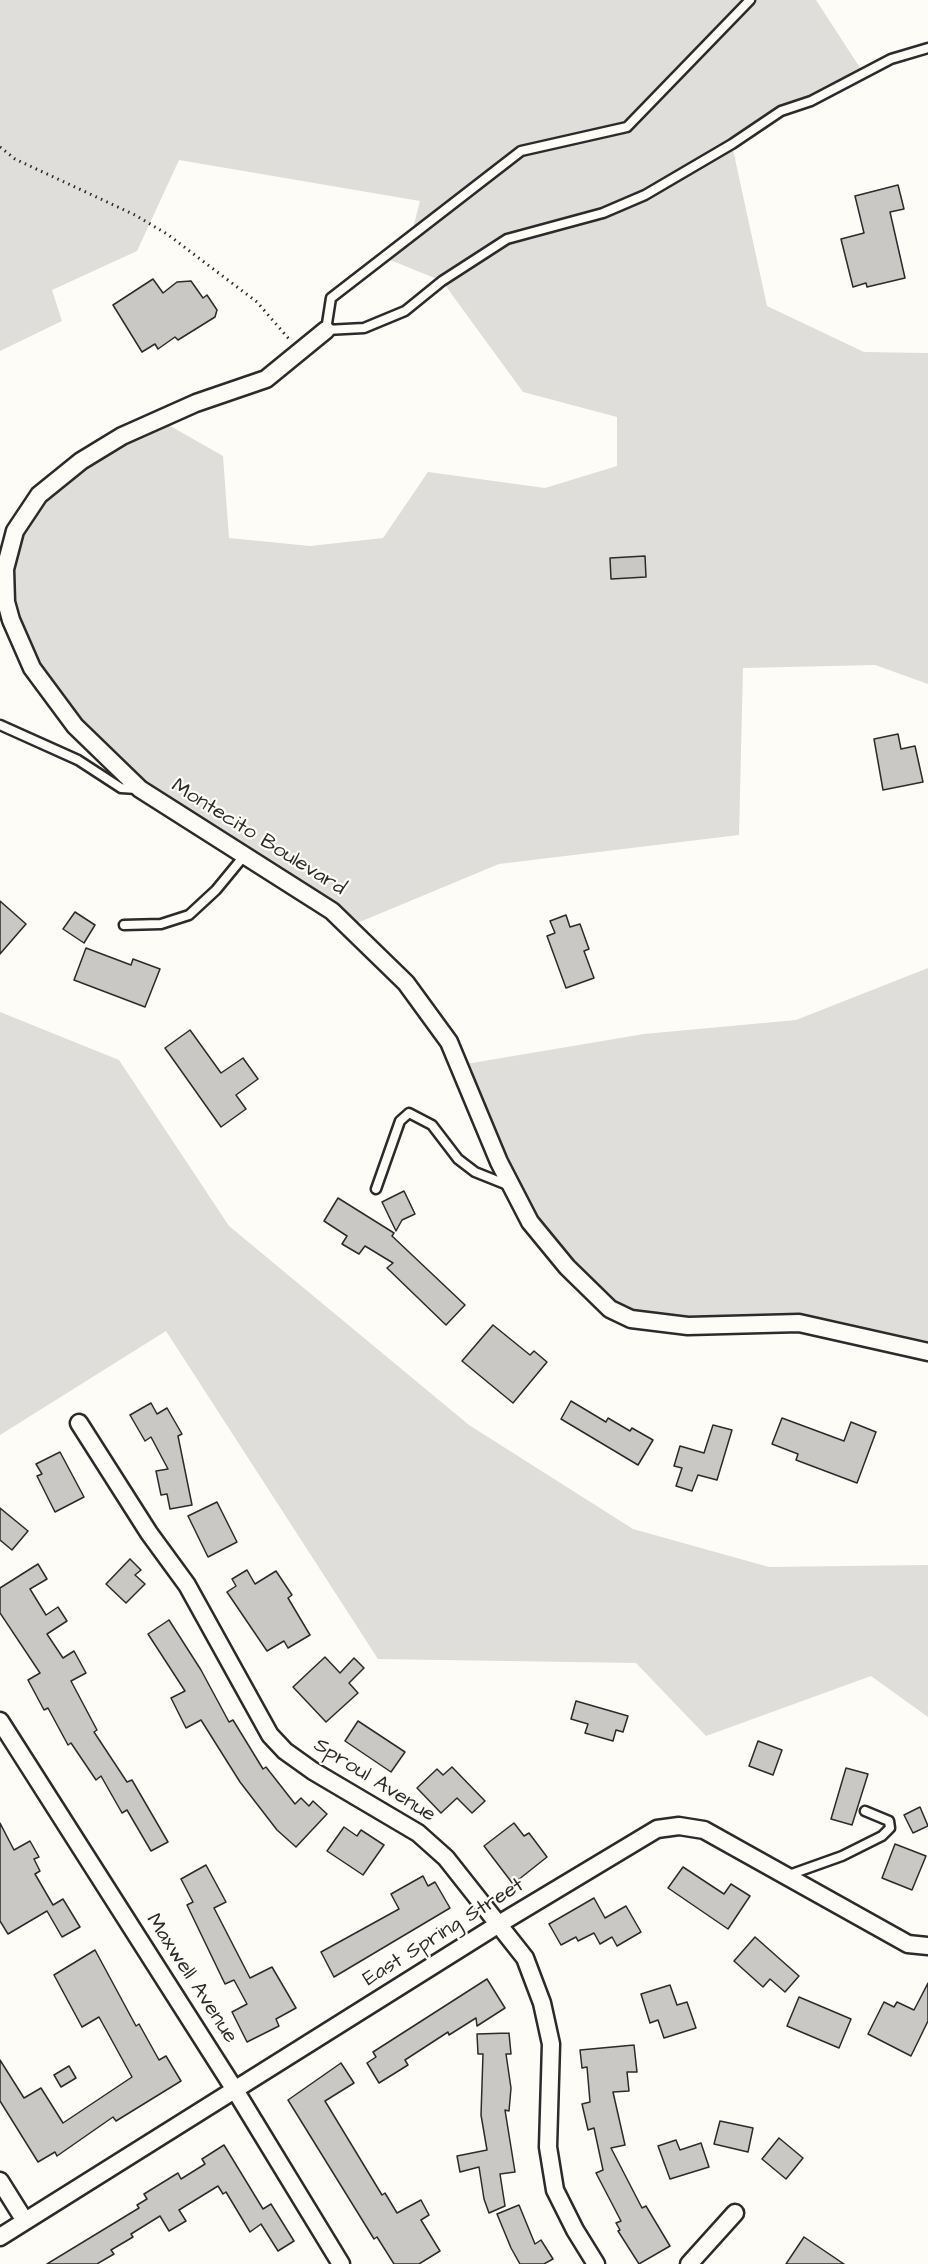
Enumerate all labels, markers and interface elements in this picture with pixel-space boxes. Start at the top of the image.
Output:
street label: Montecito Boulevard [166,774,350,902]
street label: Sproul Avenue [308,1733,440,1829]
street label: East Spring Street [359,1873,529,1993]
street label: Maxwell Avenue [140,1909,242,2049]

